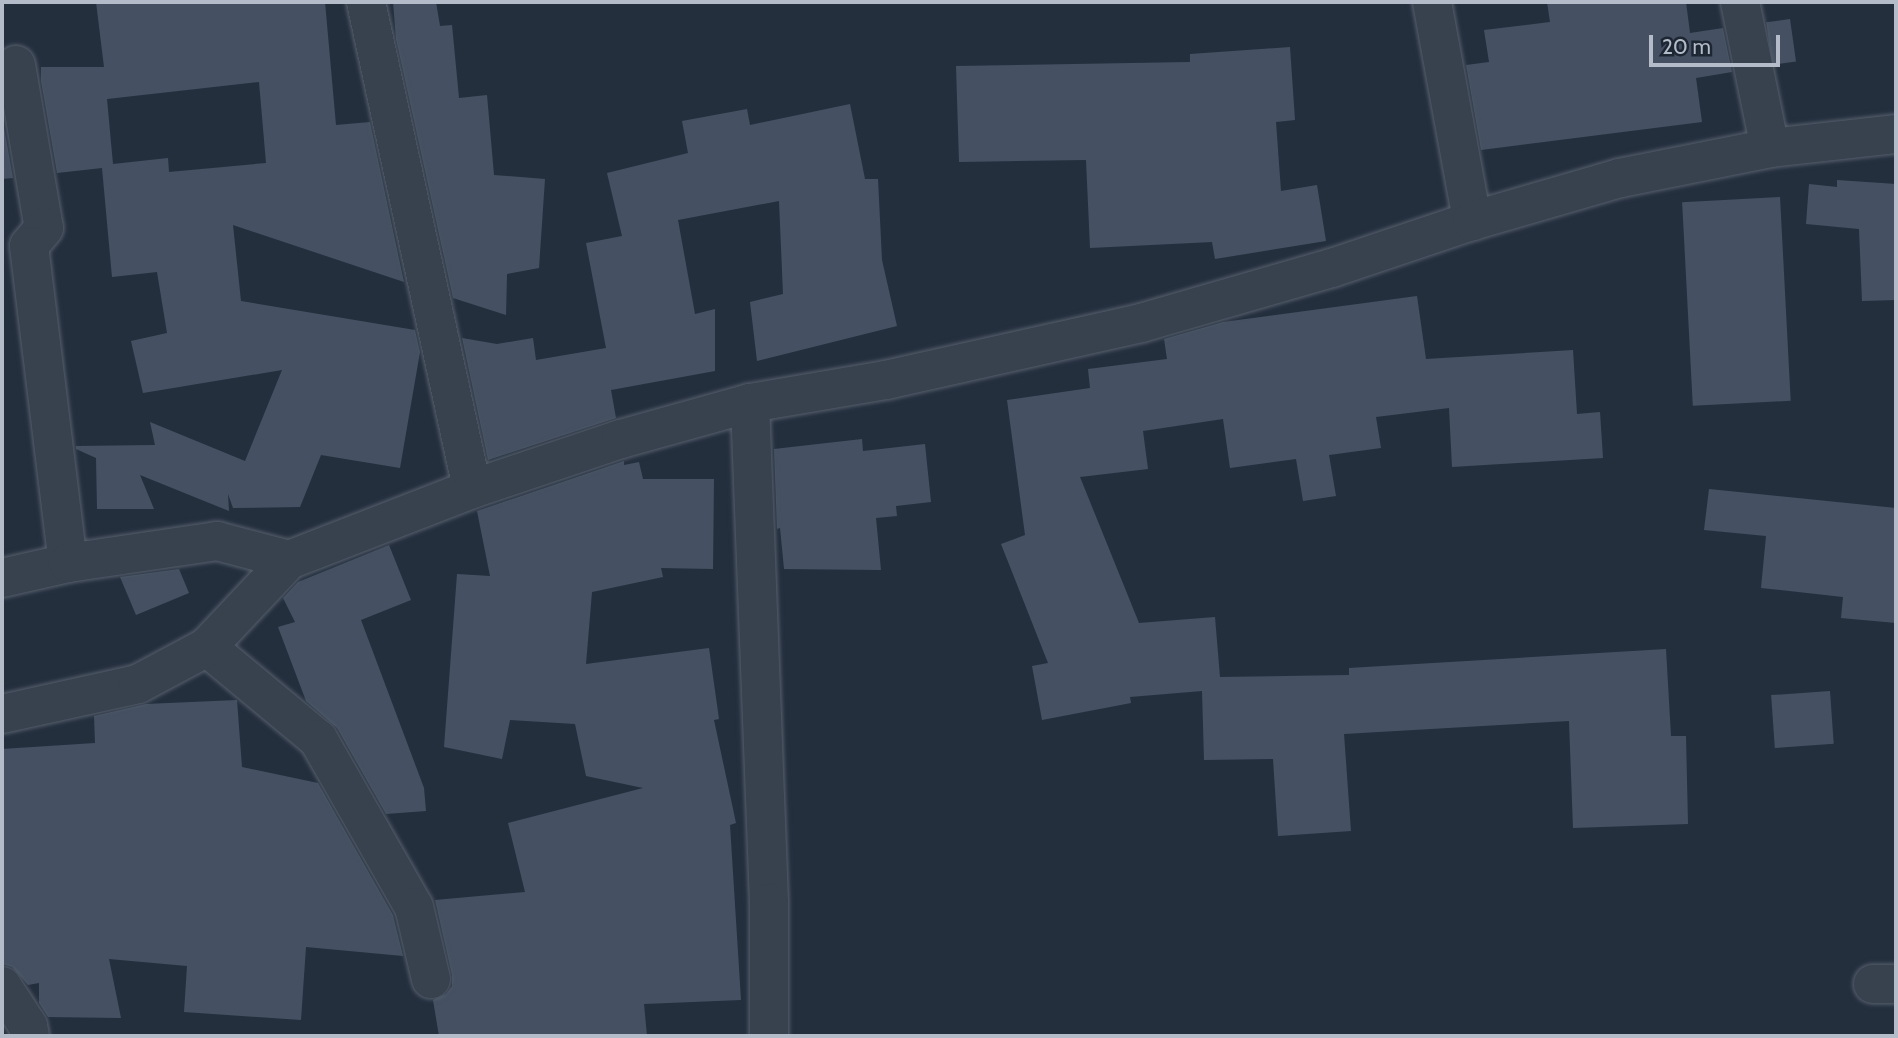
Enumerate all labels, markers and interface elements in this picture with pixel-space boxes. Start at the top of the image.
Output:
scale bar [1653,21,1784,65]
text: 20 m [1662,34,1711,59]

